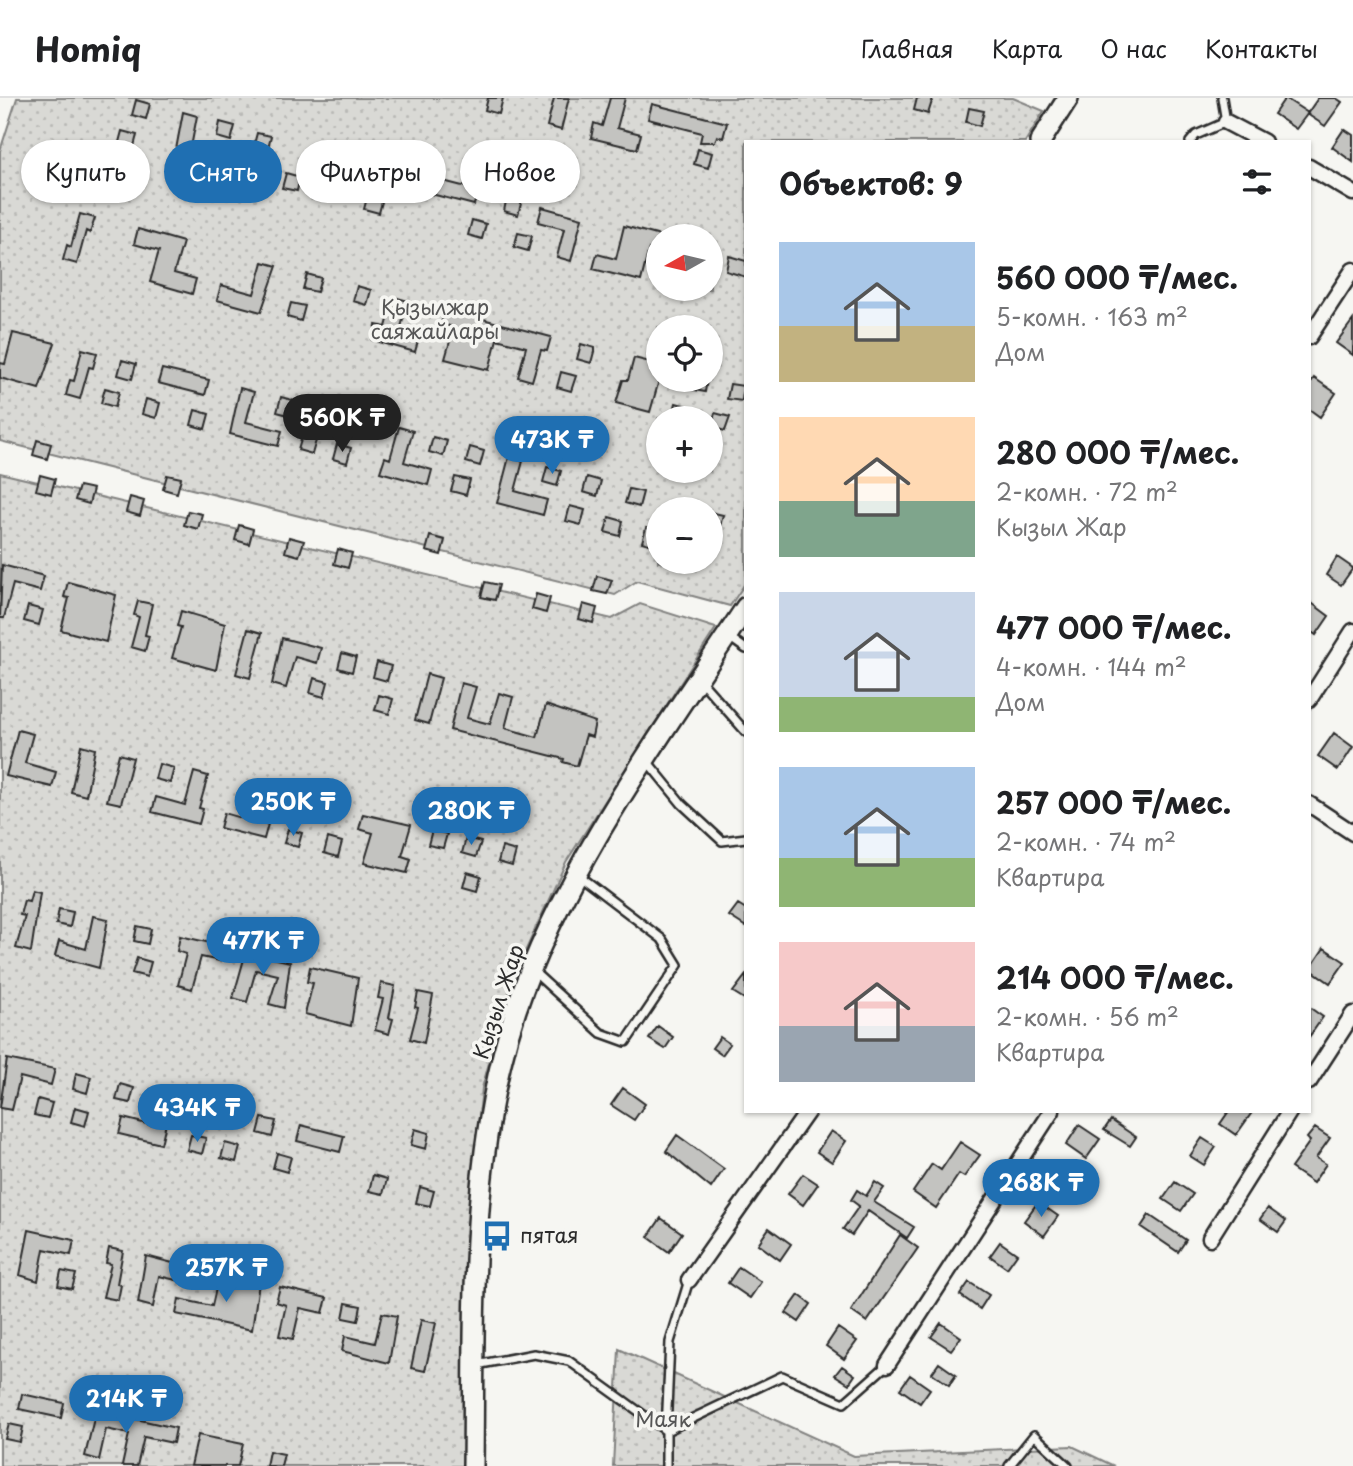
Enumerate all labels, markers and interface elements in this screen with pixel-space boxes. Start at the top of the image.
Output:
text: Homiq [35,23,141,73]
text: Главная [861,30,954,66]
text: Карта [992,30,1062,66]
text: О нас [1100,30,1167,66]
text: Контакты [1205,30,1318,66]
chip: Купить [21,140,150,203]
chip: Снять [164,140,282,203]
chip: Фильтры [296,140,446,203]
chip: Новое [460,140,580,203]
text: Объектов: 9 [779,160,963,205]
icon: filters [1238,163,1276,201]
north arrow [646,224,723,301]
map controls [646,224,723,574]
text: 560 000 ₸/мес. [996,254,1238,299]
icon: home [835,270,919,354]
park label: Қызылжар саяжайлары [371,290,499,346]
text: 5-комн. · 163 m² [996,299,1188,334]
button: locate [646,315,723,392]
text: Дом [996,334,1045,369]
pin: 560K ₸ [285,394,399,454]
text: 560K ₸ [299,399,385,434]
button: + [646,406,723,483]
pin: 473K ₸ [495,416,609,476]
text: 473K ₸ [511,421,593,456]
text: 280 000 ₸/мес. [996,429,1239,474]
icon: home [835,445,919,529]
text: 2-комн. · 72 m² [996,474,1178,509]
button: − [646,497,723,574]
text: Кызыл Жар [996,509,1127,544]
text: 477 000 ₸/мес. [996,604,1232,649]
icon: home [835,620,919,704]
text: 4-комн. · 144 m² [996,649,1187,684]
text: Дом [996,684,1045,719]
pin: 250K ₸ [236,778,350,838]
text: 257 000 ₸/мес. [996,779,1231,824]
text: 250K ₸ [251,783,335,818]
pin: 280K ₸ [414,788,528,847]
text: 280K ₸ [428,792,514,827]
icon: home [835,795,919,879]
text: 2-комн. · 74 m² [996,824,1176,859]
text: Квартира [996,859,1104,894]
pin: 477K ₸ [206,918,320,977]
text: 477K ₸ [222,922,304,957]
street label: Кызыл Жар [463,940,531,1063]
text: 214 000 ₸/мес. [996,954,1234,999]
icon: home [835,970,919,1054]
text: 2-комн. · 56 m² [996,999,1179,1034]
text: Квартира [996,1034,1104,1069]
pin: 434K ₸ [140,1084,254,1144]
text: 434K ₸ [154,1089,240,1124]
pin: 268K ₸ [984,1160,1098,1219]
text: 268K ₸ [999,1164,1083,1199]
place label: пятая [520,1218,579,1250]
bus stop icon: пятая [480,1219,514,1253]
pin: 257K ₸ [169,1244,283,1304]
text: 257K ₸ [185,1249,267,1284]
pin: 214K ₸ [69,1376,183,1435]
text: 214K ₸ [85,1380,167,1415]
park label: Маяк [635,1402,692,1434]

